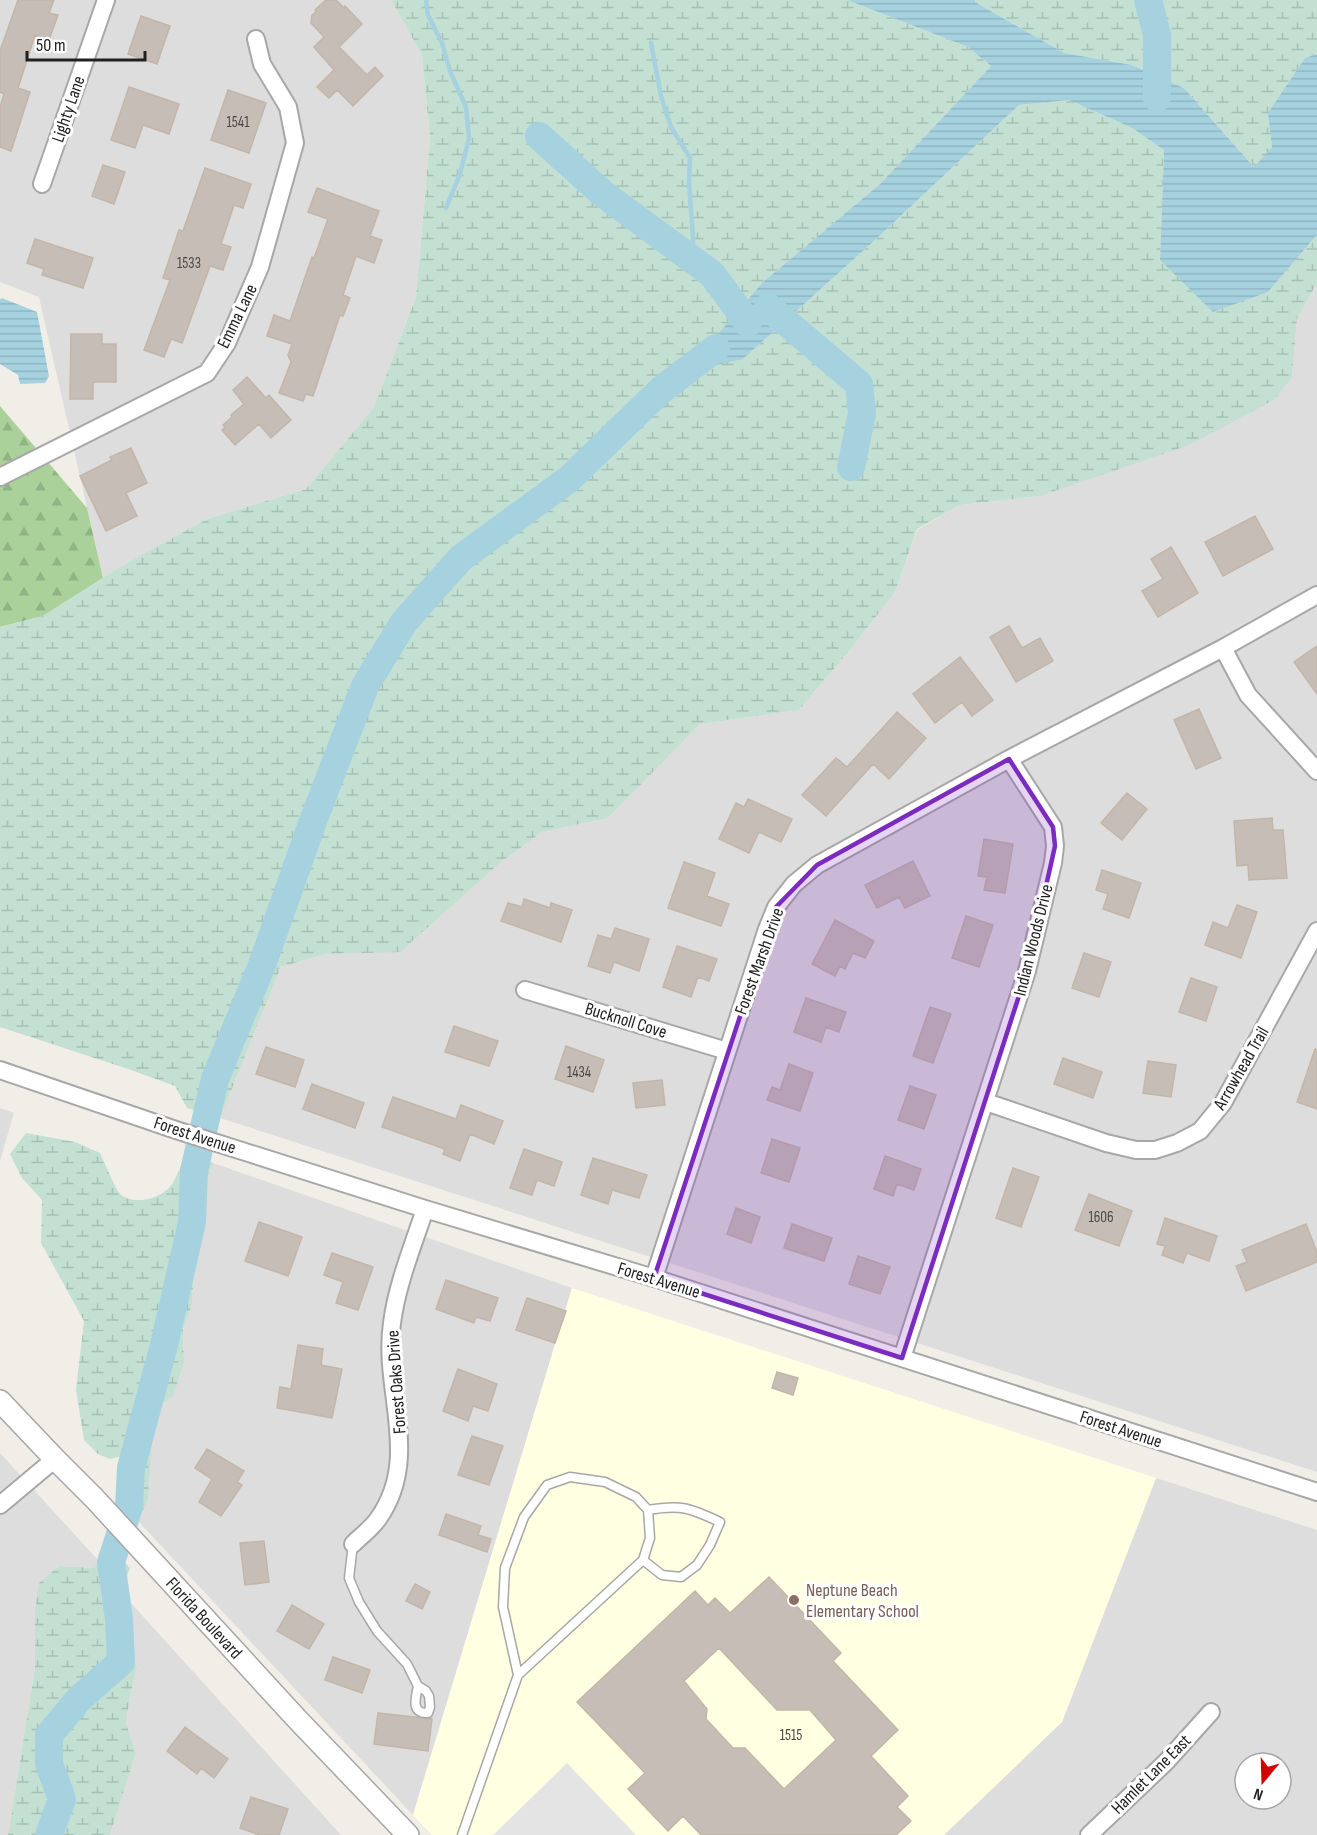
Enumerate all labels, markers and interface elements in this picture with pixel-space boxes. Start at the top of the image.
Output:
scale bar [27,24,146,62]
text: 50 m [36,35,66,56]
street label: Lighty Lane [47,73,90,145]
house number: 1541 [227,113,250,132]
house number: 1533 [177,254,201,273]
street label: Emma Lane [213,281,262,352]
street label: Indian Woods Drive [1009,882,1058,998]
street label: Forest Marsh Drive [730,905,788,1017]
street label: Bucknoll Cove [582,998,669,1043]
street label: Arrowhead Trail [1209,1023,1274,1114]
house number: 1434 [567,1063,591,1082]
street label: Forest Avenue [151,1112,239,1159]
house number: 1606 [1088,1208,1114,1227]
street label: Forest Avenue [615,1258,703,1303]
street label: Forest Oaks Drive [382,1329,411,1435]
street label: Forest Avenue [1077,1406,1165,1453]
street label: Florida Boulevard [161,1573,246,1663]
place label: Neptune Beach Elementary School [806,1580,919,1622]
marker: Neptune Beach Elementary School [787,1593,801,1607]
house number: 1515 [780,1726,802,1745]
street label: Hamlet Lane East [1107,1730,1196,1819]
north arrow [1233,1751,1293,1811]
text: N [1251,1783,1266,1804]

